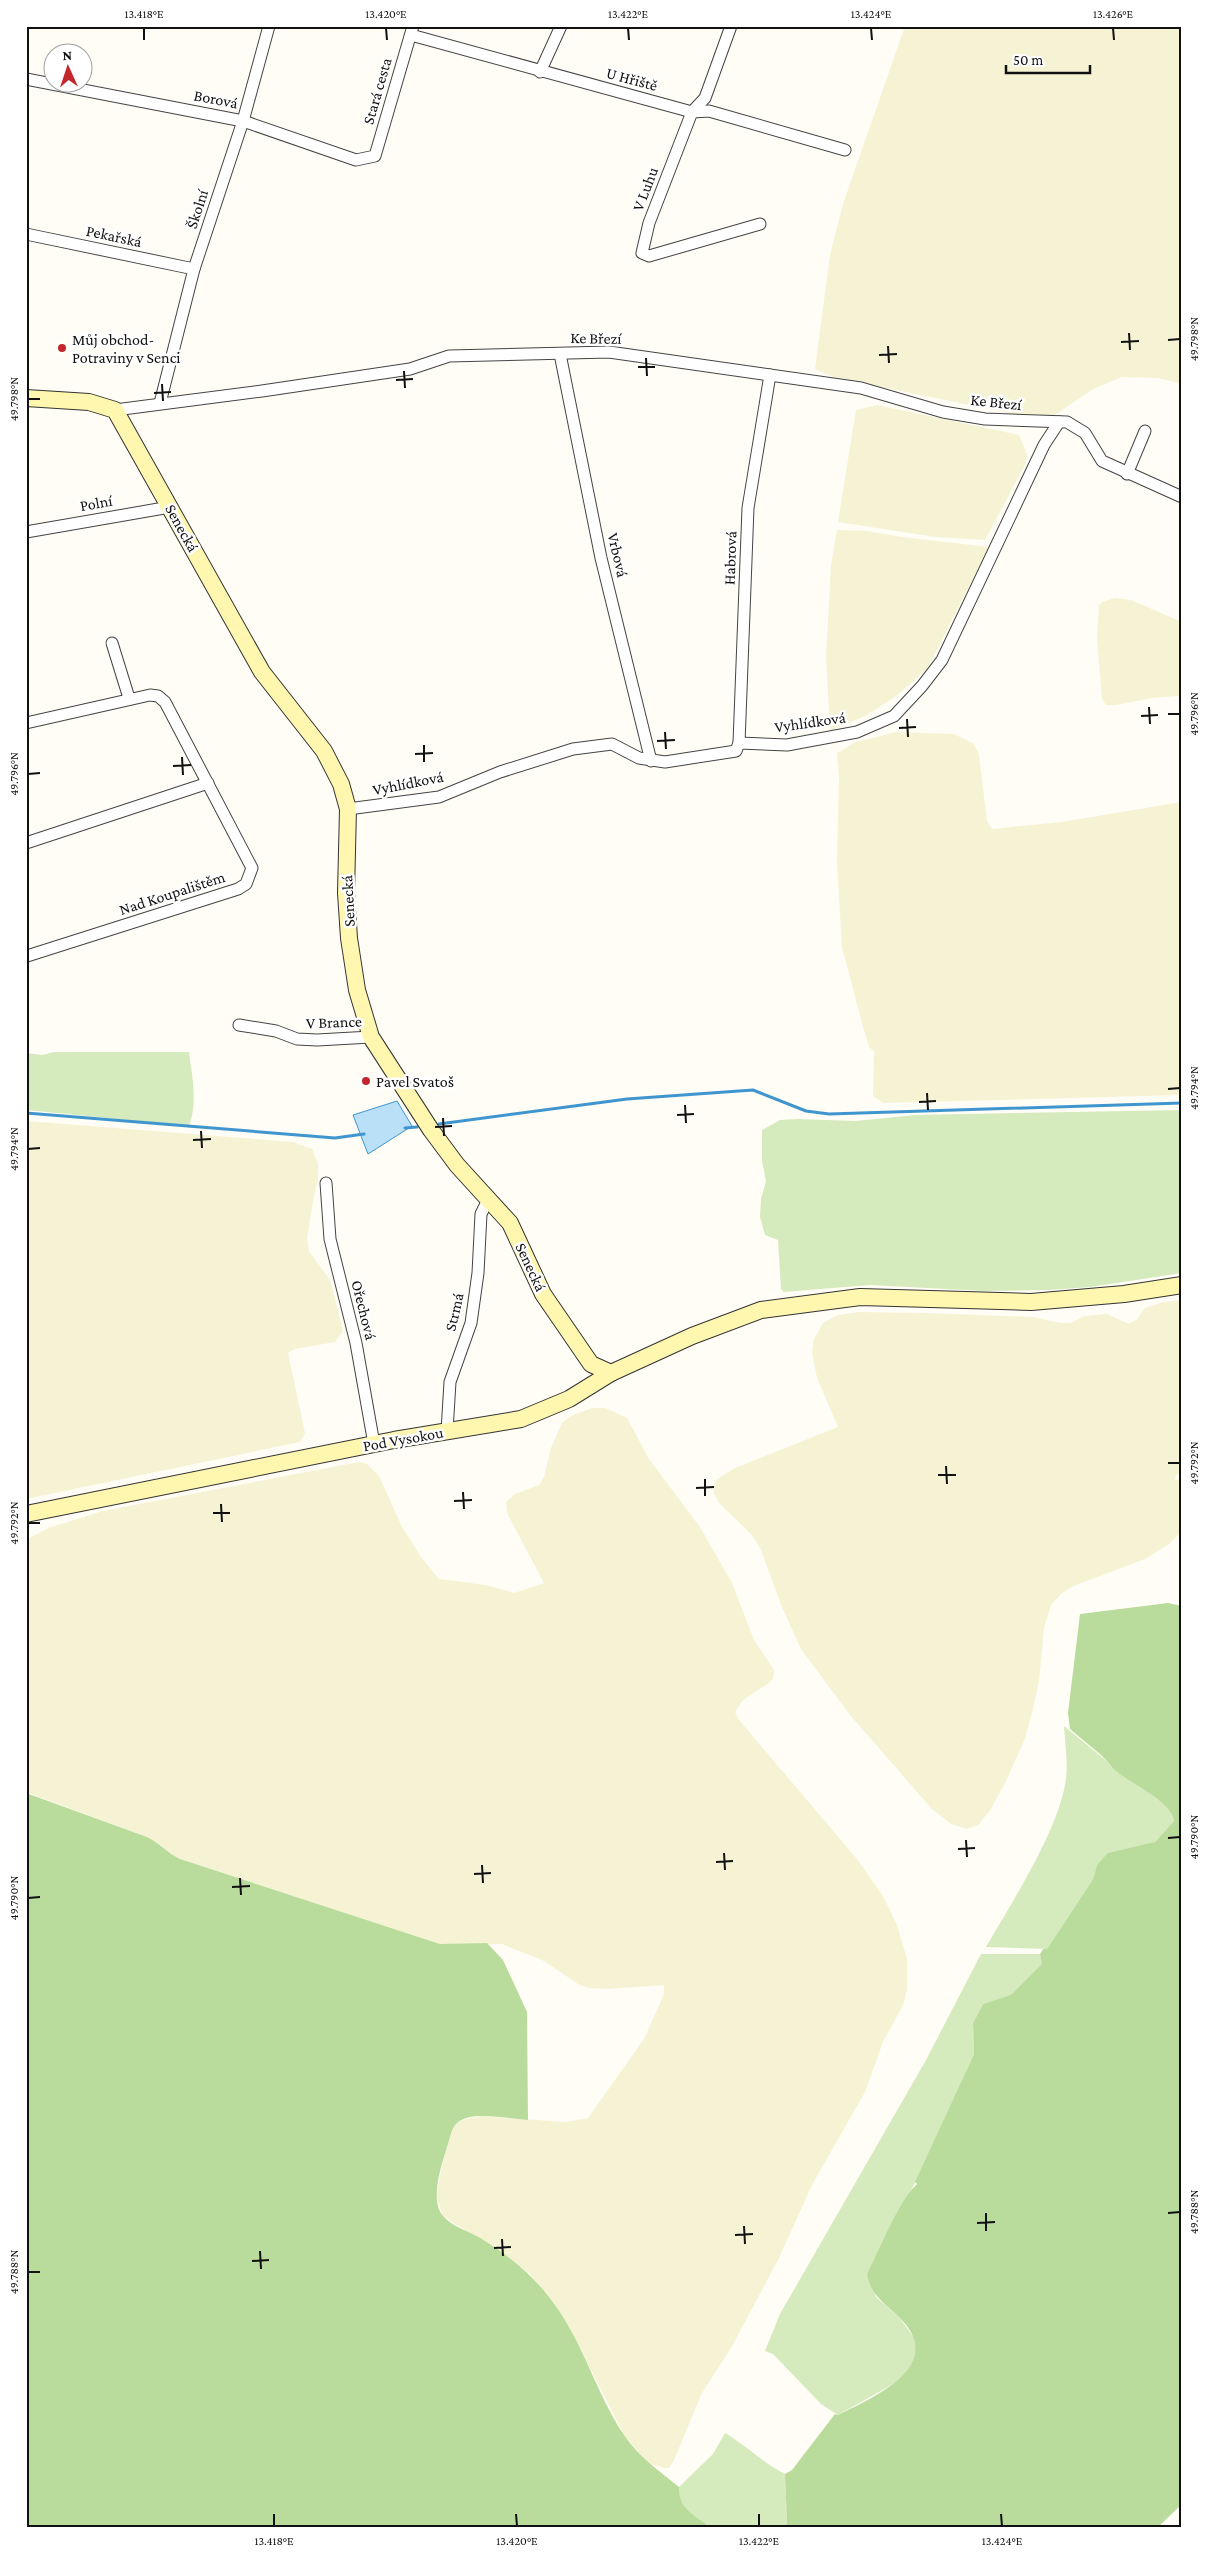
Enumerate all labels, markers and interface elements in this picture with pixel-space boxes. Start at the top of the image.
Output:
text: 13.418°E [124,7,164,21]
text: 13.420°E [365,7,407,21]
text: 13.422°E [608,7,648,21]
text: 13.424°E [851,7,892,21]
text: 13.426°E [1093,7,1134,21]
north arrow [42,42,92,92]
scale bar [1006,42,1089,74]
text: N [62,47,73,63]
text: 50 m [1013,52,1043,68]
street label: Stará cesta [359,55,395,126]
street label: U Hřiště [605,64,659,94]
street label: Borová [192,86,240,112]
street label: V Luhu [629,164,661,213]
street label: Školní [183,187,212,231]
street label: Pekařská [85,222,144,250]
text: 49.798°N [1187,317,1201,361]
street label: Ke Březí [570,329,623,347]
place label: Můj obchod- Potraviny v Senci [72,331,181,367]
marker: Můj obchod- Potraviny v Senci [56,342,68,354]
text: 49.798°N [7,377,21,421]
street label: Ke Březí [970,391,1023,413]
street label: Polní [78,492,114,514]
street label: Senecká [162,501,202,555]
street label: Habrová [721,530,739,585]
street label: Vrbová [605,531,632,580]
text: 49.796°N [1187,692,1201,736]
street label: Vyhlídková [773,709,847,736]
text: 49.796°N [7,752,21,796]
street label: Vyhlídková [371,768,446,799]
street label: Nad Koupalištěm [117,868,227,919]
street label: Senecká [338,874,358,927]
street label: V Brance [306,1013,362,1031]
text: 49.794°N [1187,1066,1201,1110]
place label: Pavel Svatoš [376,1073,454,1090]
marker: Pavel Svatoš [360,1075,372,1087]
text: 49.794°N [7,1127,21,1171]
street label: Senecká [512,1240,550,1295]
street label: Ořechová [348,1278,380,1342]
street label: Strmá [441,1291,467,1333]
street label: Pod Vysokou [361,1423,445,1455]
text: 49.792°N [1187,1441,1201,1485]
text: 49.792°N [7,1501,21,1545]
text: 49.790°N [1187,1815,1201,1859]
text: 49.790°N [7,1876,21,1920]
text: 49.788°N [1187,2190,1201,2234]
text: 49.788°N [7,2250,21,2294]
text: 13.418°E [254,2534,294,2548]
text: 13.420°E [496,2534,538,2548]
text: 13.422°E [739,2534,779,2548]
text: 13.424°E [982,2534,1023,2548]

